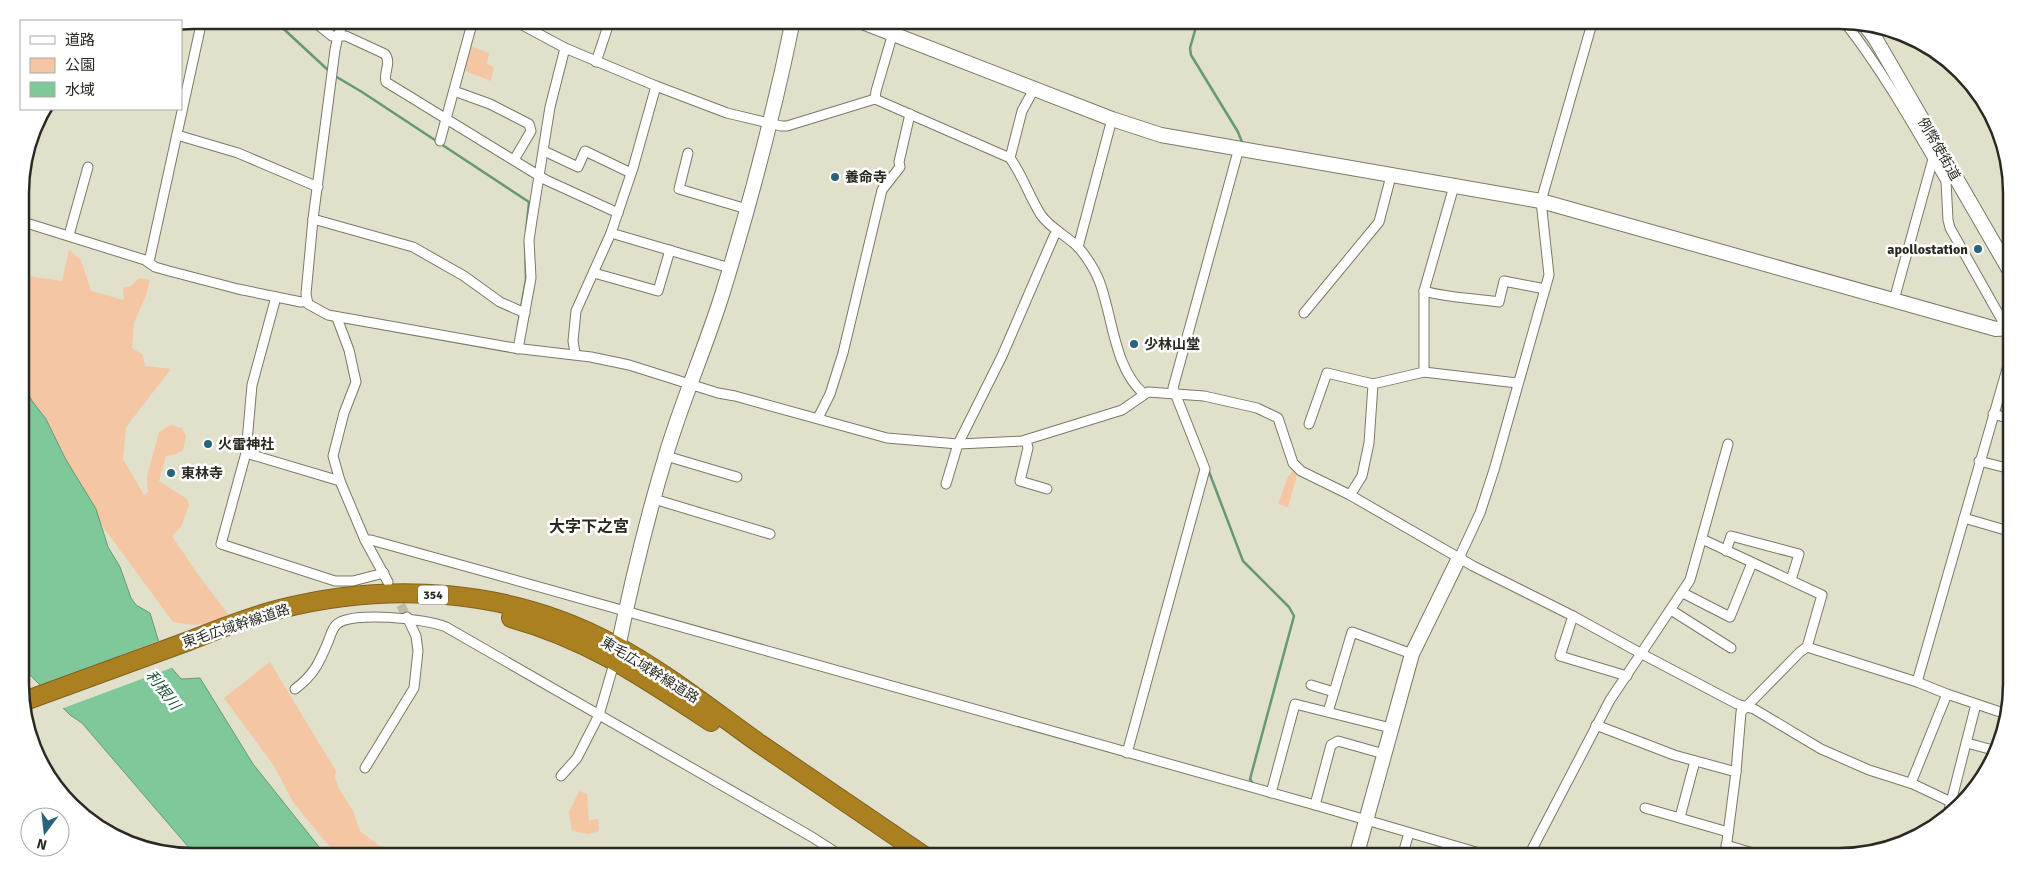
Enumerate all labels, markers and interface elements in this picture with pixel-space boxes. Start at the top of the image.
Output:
legend [20,20,182,110]
text: 道路 [65,31,95,49]
text: 公園 [65,56,95,74]
text: 水域 [65,81,95,99]
street label: 例幣使街道 [1914,114,1964,184]
place label: 養命寺 [845,169,887,186]
marker: 養命寺 [829,171,841,183]
place label: apollostation [1887,241,1968,258]
marker: apollostation [1972,243,1984,255]
place label: 少林山堂 [1144,336,1200,353]
marker: 少林山堂 [1128,338,1140,350]
place label: 火雷神社 [218,436,274,453]
marker: 火雷神社 [202,438,214,450]
place label: 東林寺 [181,465,223,482]
marker: 東林寺 [165,467,177,479]
district label: 大字下之宮 [549,517,629,537]
road number: 354 [418,586,448,604]
street label: 東毛広域幹線道路 [180,601,292,651]
street label: 東毛広域幹線道路 [598,633,702,707]
water label: 利根川 [142,667,185,715]
north arrow [20,807,70,857]
text: N [35,835,49,854]

